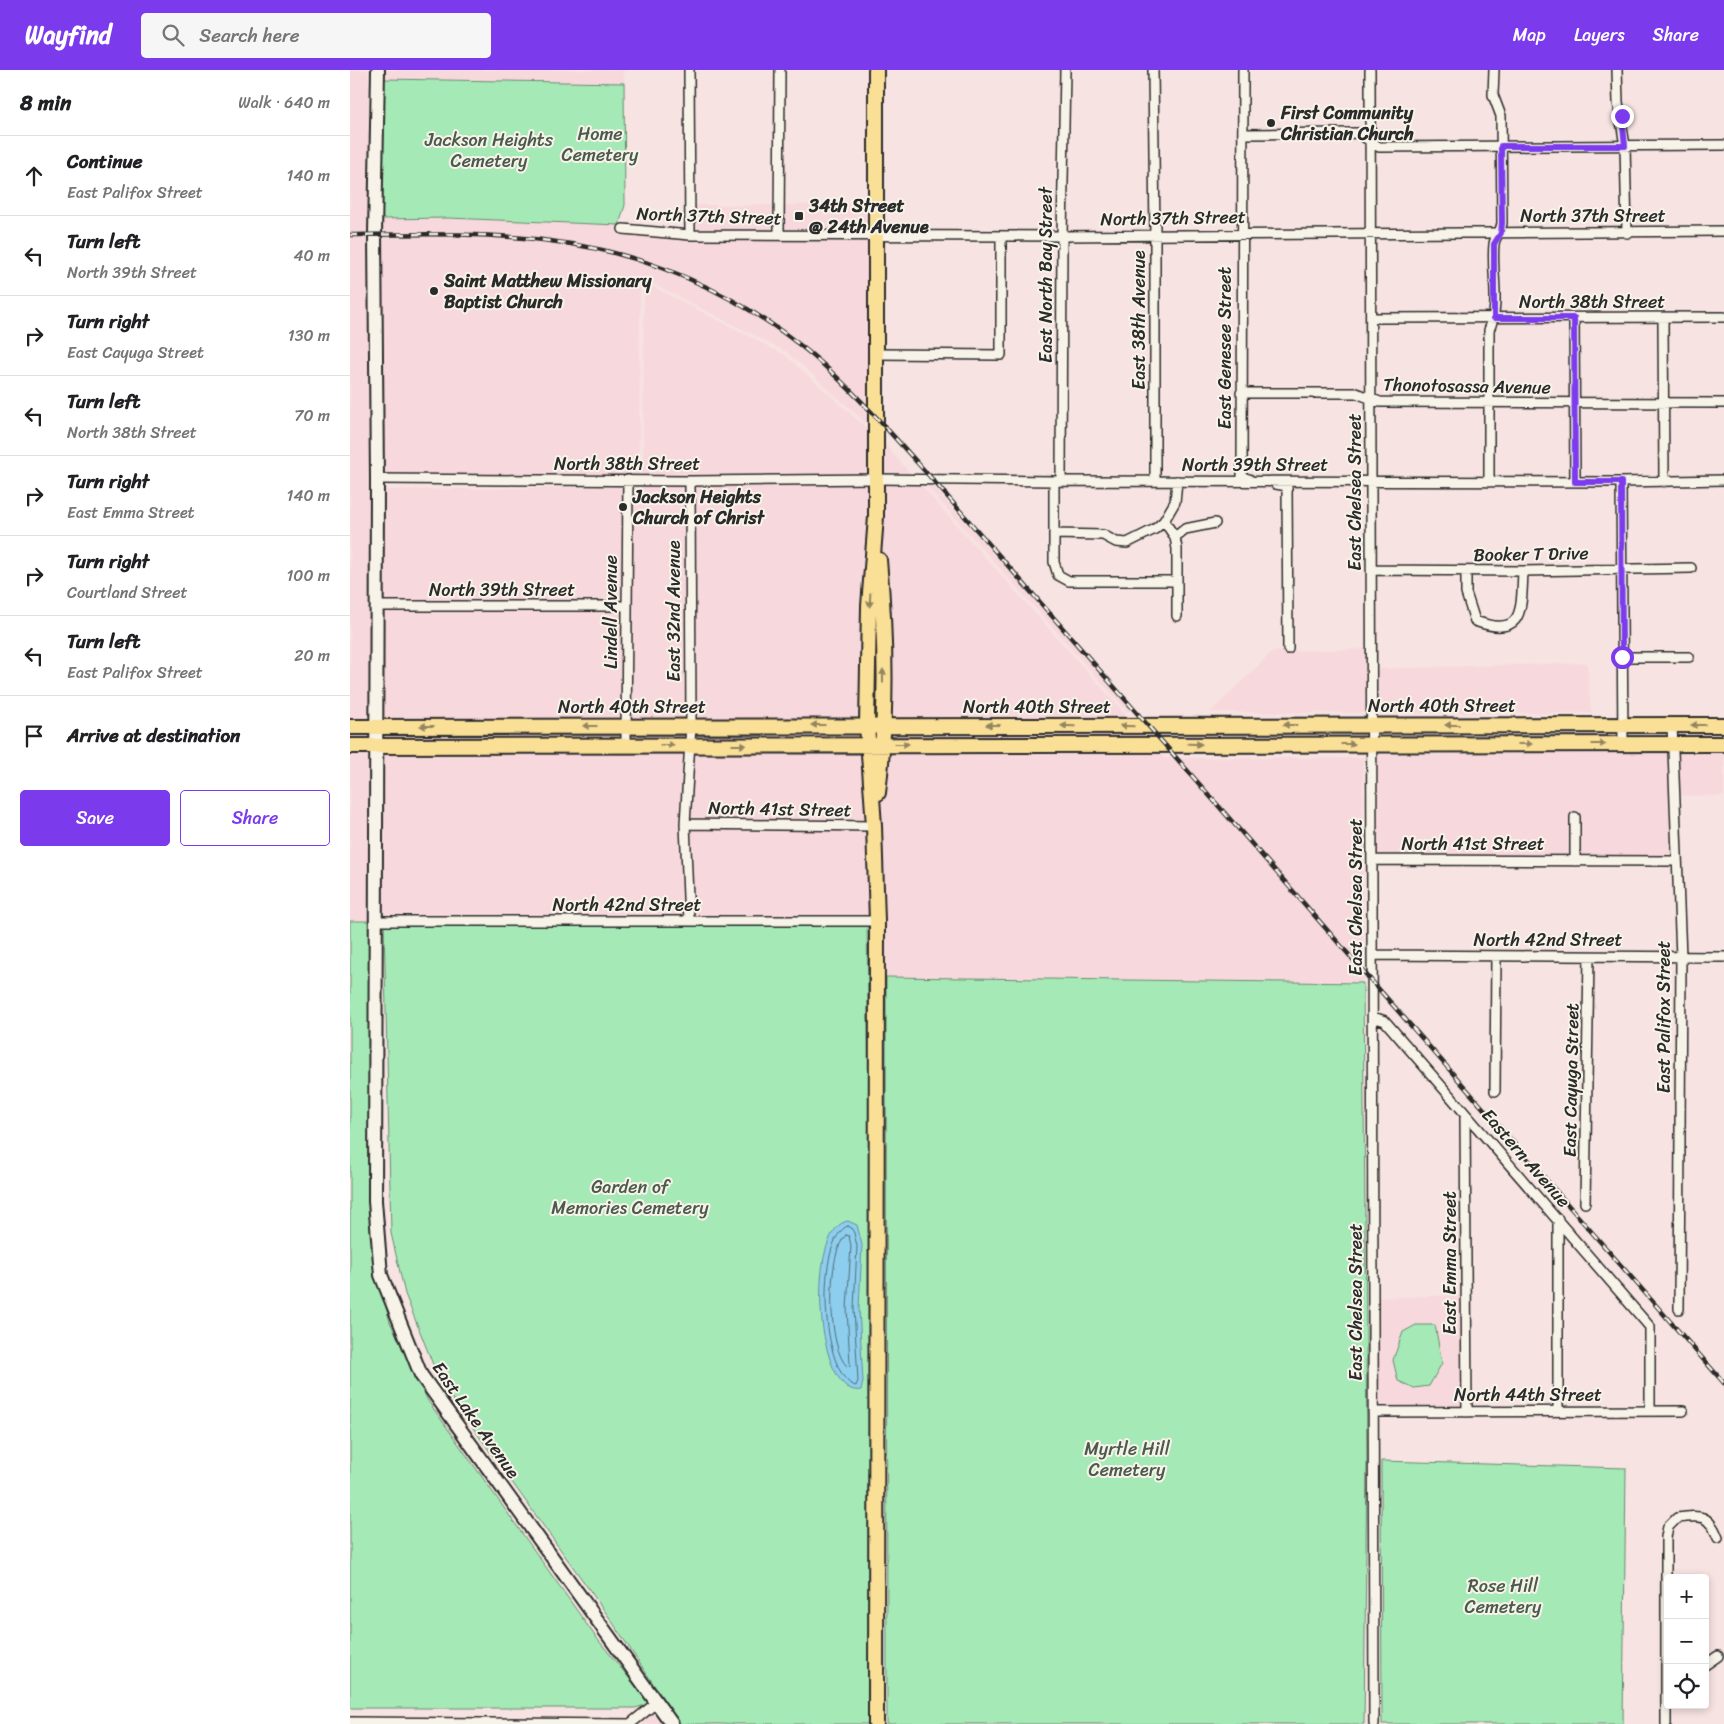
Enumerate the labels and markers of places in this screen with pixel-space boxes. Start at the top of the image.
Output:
place label: First Community Christian Church [1280,97,1414,150]
marker: First Community Christian Church [1265,117,1277,129]
place label: 34th Street @ 24th Avenue [808,190,929,243]
marker: 34th Street @ 24th Avenue [793,210,805,222]
place label: Saint Matthew Missionary Baptist Church [443,265,652,318]
marker: Saint Matthew Missionary Baptist Church [428,285,440,297]
place label: Jackson Heights Church of Christ [632,481,766,534]
marker: Jackson Heights Church of Christ [617,501,629,513]

